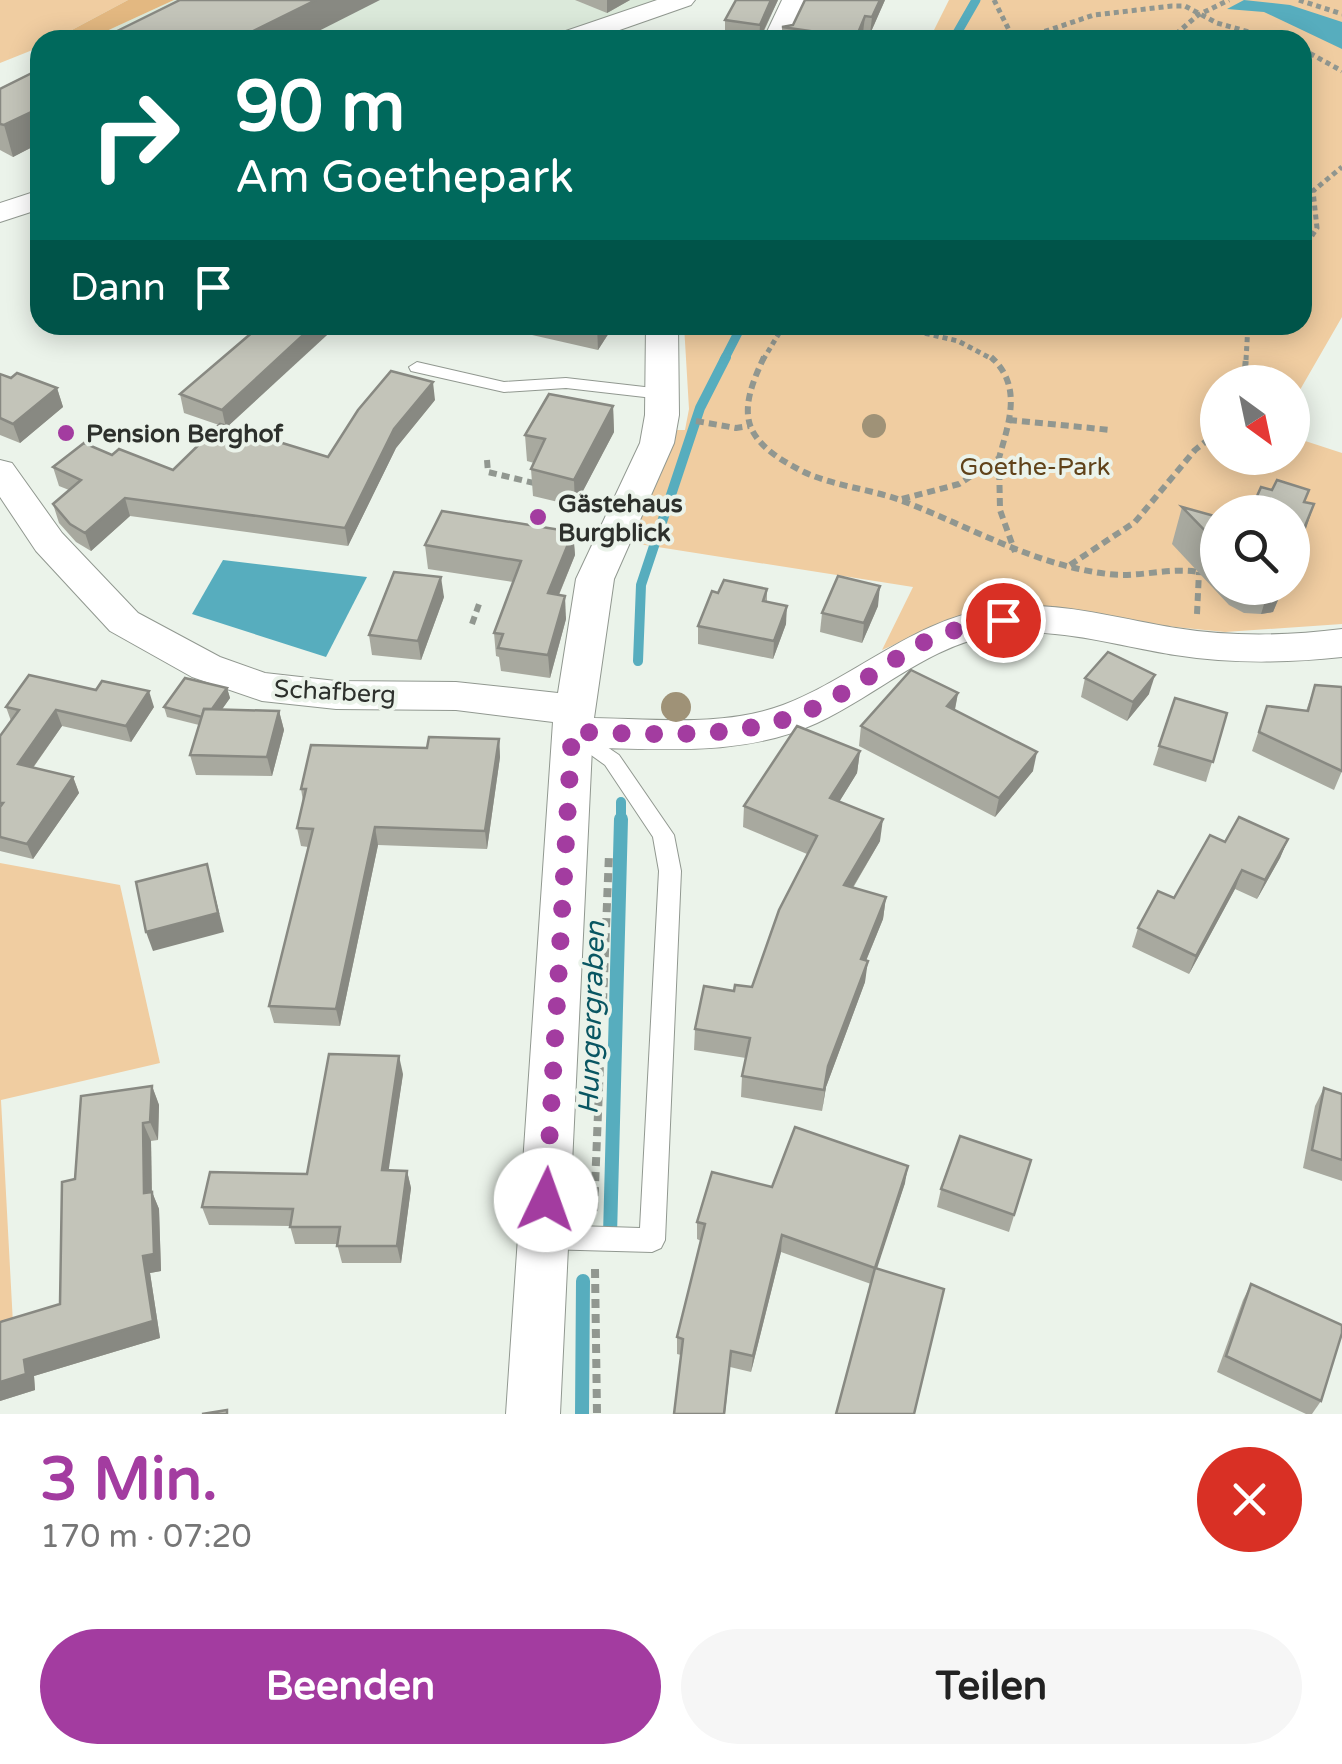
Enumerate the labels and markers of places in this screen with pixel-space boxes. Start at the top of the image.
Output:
place label: Pension Berghof [86,419,284,449]
marker: Pension Berghof [55,422,77,444]
place label: Gästehaus Burgblick [558,489,683,548]
marker: Gästehaus Burgblick [527,506,549,528]
pin [961,578,1046,663]

